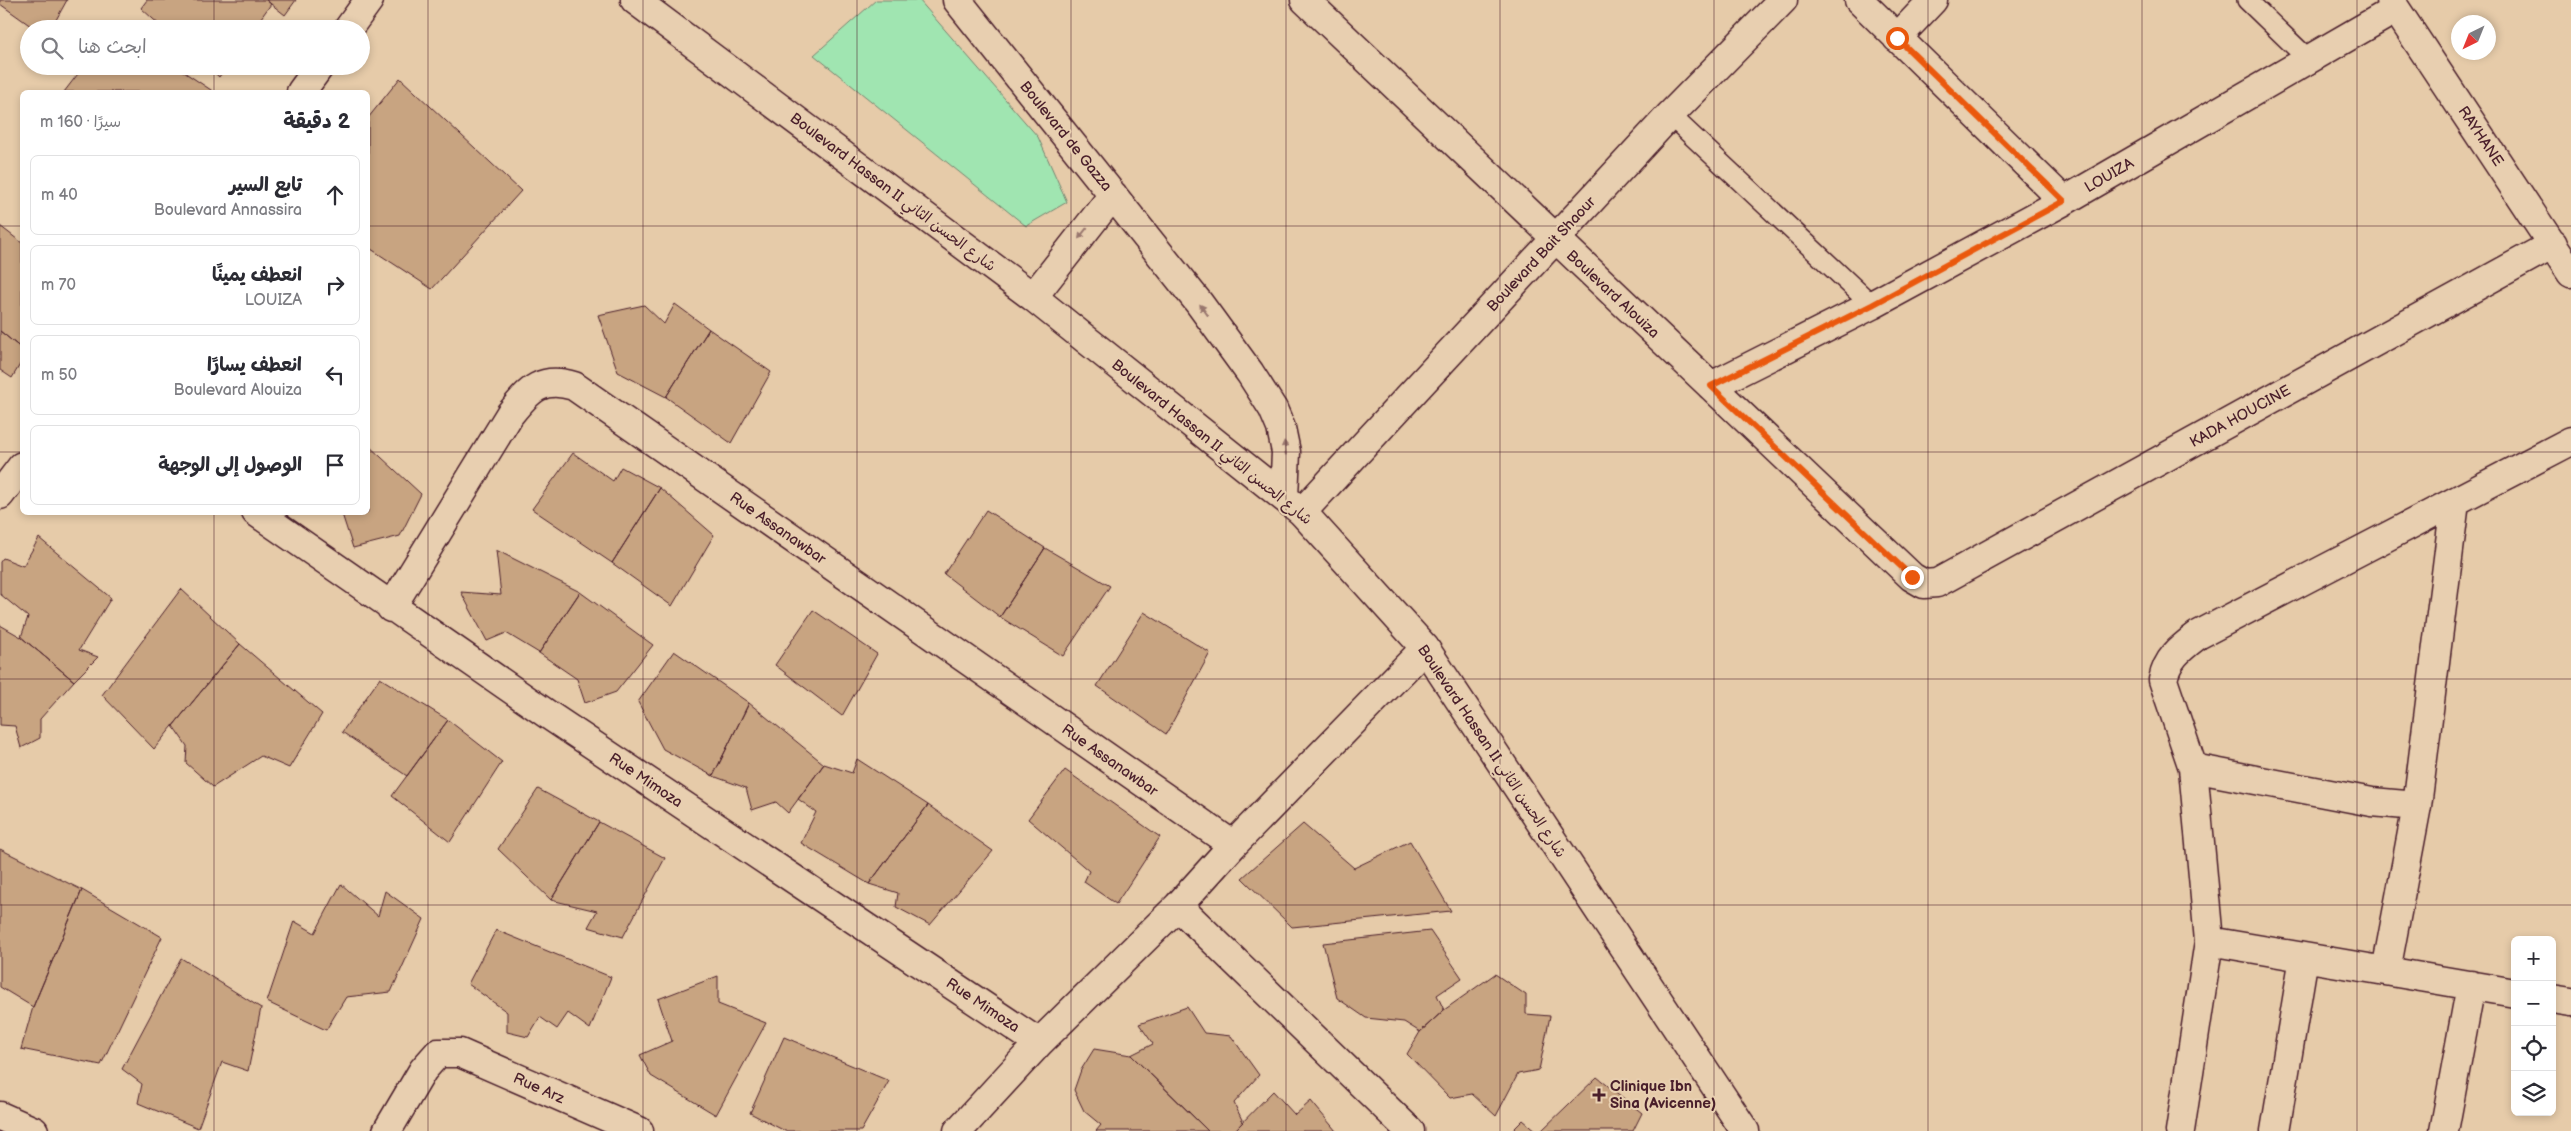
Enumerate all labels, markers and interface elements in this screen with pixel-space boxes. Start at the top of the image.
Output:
north arrow [2451,15,2496,60]
search box [20,20,370,75]
route start [1886,27,1909,50]
icon: search [38,34,66,62]
text: ابحث هنا [78,36,147,59]
street label: Boulevard de Gazza [1015,77,1116,195]
street label: RAYHANE [2454,103,2508,170]
text: 2 دقيقة [283,109,350,134]
street label: Boulevard Hassan II شارع الحسن الثاني [784,109,999,278]
text: سيرًا · 160 m [40,113,121,132]
street label: LOUIZA [2081,153,2138,197]
text: تابع السير [229,174,302,197]
icon: ahead [321,181,349,209]
text: 40 m [41,186,78,205]
street label: Boulevard Bait Shaour [1483,192,1600,316]
text: Boulevard Annassira [154,201,302,220]
one-way arrow [1078,226,1089,239]
street label: Boulevard Alouiza [1562,246,1663,342]
text: انعطف يمينًا [212,264,302,287]
icon: right [321,271,349,299]
text: 70 m [41,276,76,295]
text: LOUIZA [245,291,302,310]
one-way arrow [1199,303,1209,317]
text: انعطف يسارًا [207,354,302,377]
street label: Boulevard Hassan II شارع الحسن الثاني [1106,355,1316,532]
icon: left [321,361,349,389]
text: 50 m [41,366,77,385]
text: Boulevard Alouiza [174,381,302,400]
street label: KADA HOUCINE [2186,381,2294,452]
one-way arrow [1281,440,1289,456]
icon: arrive [321,451,349,479]
text: الوصول إلى الوجهة [158,454,302,477]
street label: Rue Assanawbar [726,488,830,569]
route end [1901,566,1924,589]
street label: Boulevard Hassan II شارع الحسن الثاني [1411,641,1570,863]
street label: Rue Assanawbar [1058,720,1162,801]
street label: Rue Mimoza [605,749,686,812]
map controls [2511,936,2556,1116]
button: + [2511,936,2556,981]
street label: Rue Mimoza [942,974,1023,1037]
button: − [2511,981,2556,1026]
button: locate [2511,1026,2556,1071]
street label: Rue Arz [510,1069,568,1108]
button: layers [2511,1071,2556,1116]
place label: Clinique Ibn Sina (Avicenne) [1610,1077,1716,1113]
marker: Clinique Ibn Sina (Avicenne) [1592,1088,1606,1102]

